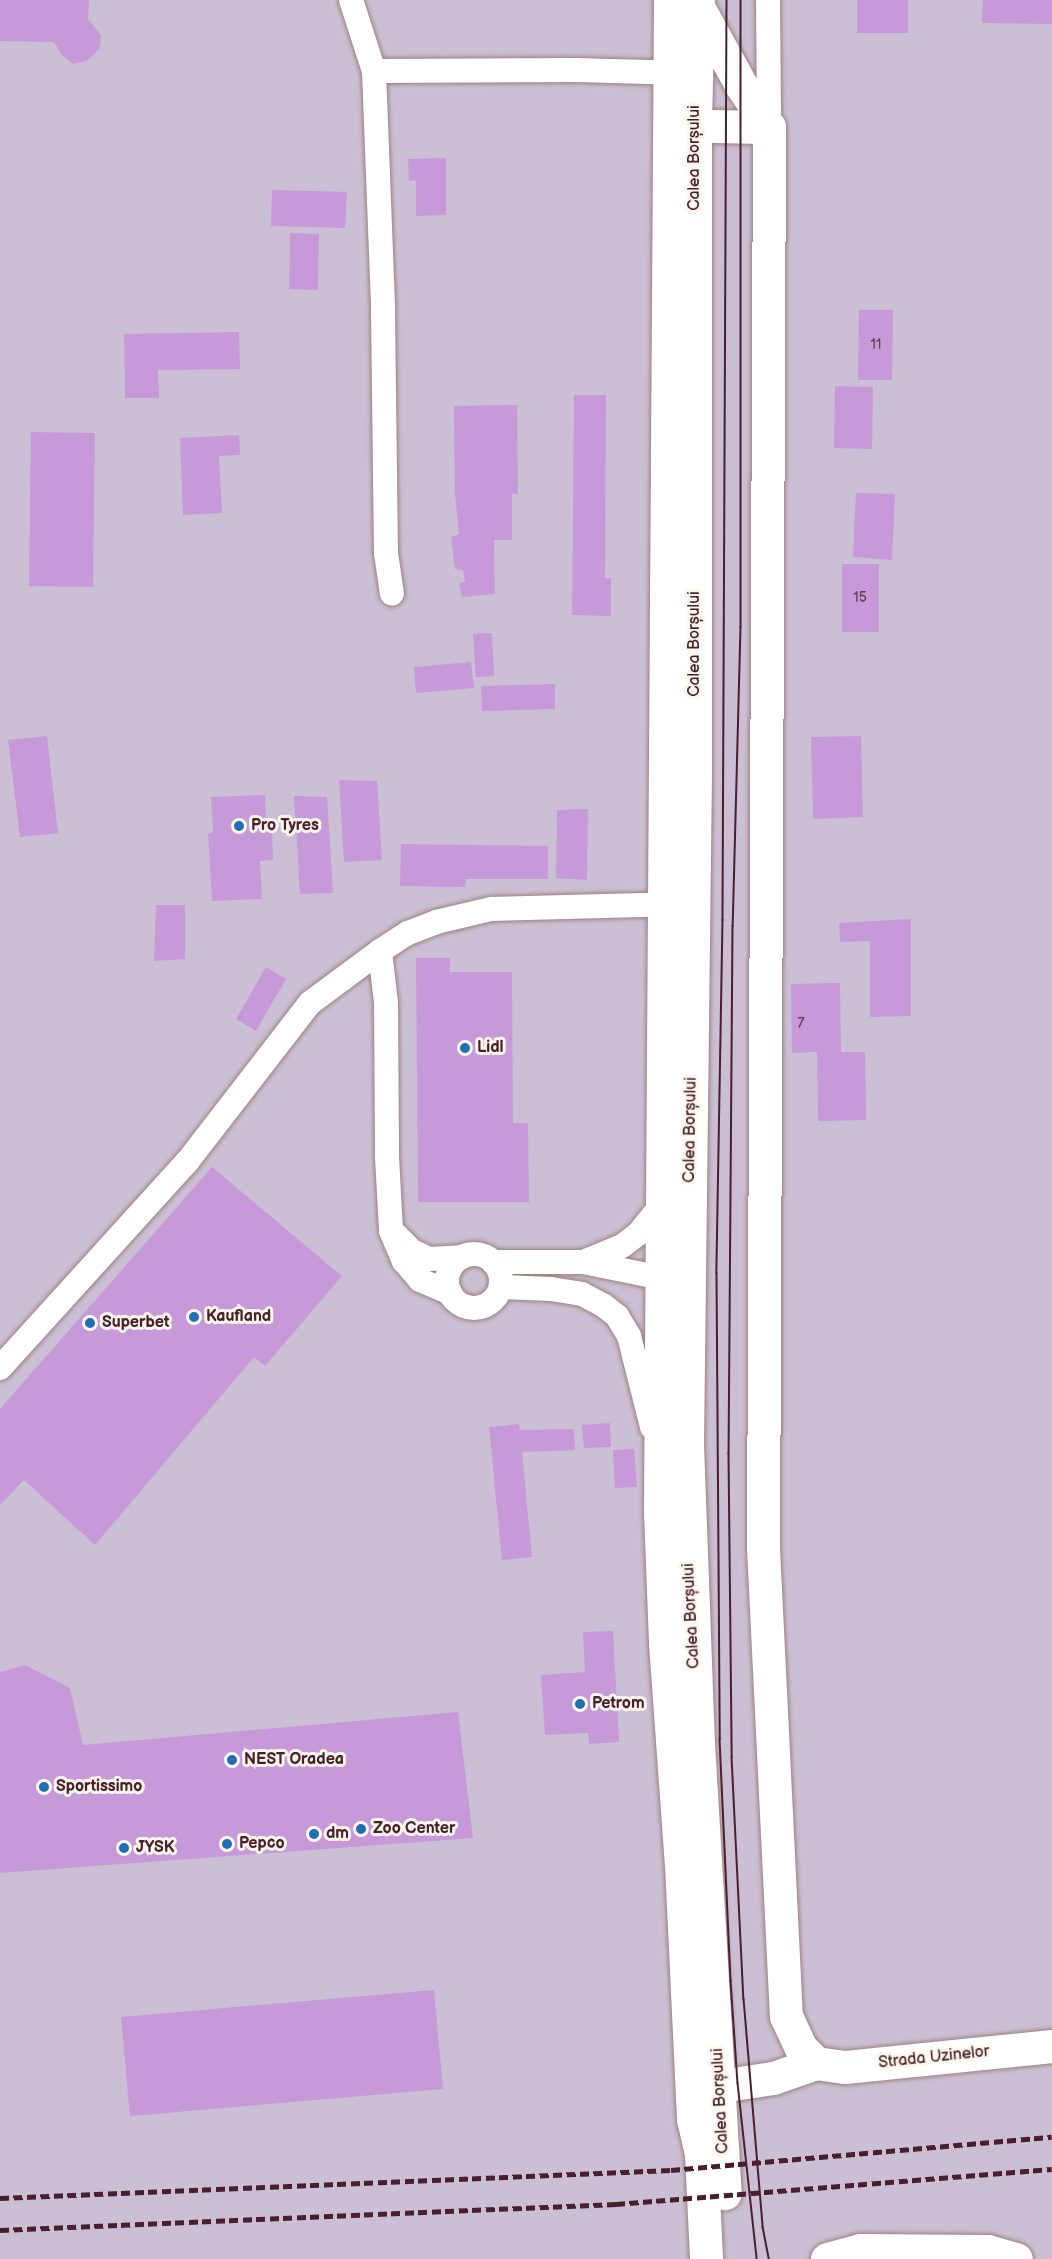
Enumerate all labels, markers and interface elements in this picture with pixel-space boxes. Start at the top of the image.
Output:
street label: Calea Borșului [685,105,705,211]
house number: 11 [871,337,881,353]
house number: 15 [853,590,867,606]
street label: Calea Borșului [685,591,705,697]
place label: Pro Tyres [251,816,319,836]
marker: Pro Tyres [232,819,246,833]
house number: 7 [798,1016,804,1032]
place label: Lidl [477,1038,503,1058]
marker: Lidl [458,1041,472,1055]
street label: Calea Borșului [680,1077,702,1183]
place label: Kaufland [206,1307,271,1327]
marker: Kaufland [187,1310,201,1324]
place label: Superbet [102,1313,169,1333]
marker: Superbet [83,1316,97,1330]
street label: Calea Borșului [680,1563,704,1669]
place label: Petrom [592,1694,645,1714]
marker: Petrom [573,1697,587,1711]
place label: NEST Oradea [244,1750,344,1770]
marker: NEST Oradea [225,1753,239,1767]
place label: Sportissimo [56,1777,142,1797]
marker: Sportissimo [37,1780,51,1794]
place label: Zoo Center [373,1819,455,1839]
marker: Zoo Center [354,1822,368,1836]
place label: dm [326,1824,349,1844]
marker: dm [307,1827,321,1841]
place label: Pepco [239,1834,285,1854]
marker: Pepco [220,1837,234,1851]
place label: JYSK [136,1838,175,1858]
marker: JYSK [117,1841,131,1855]
street label: Strada Uzinelor [878,2043,990,2073]
street label: Calea Borșului [709,2048,733,2154]

